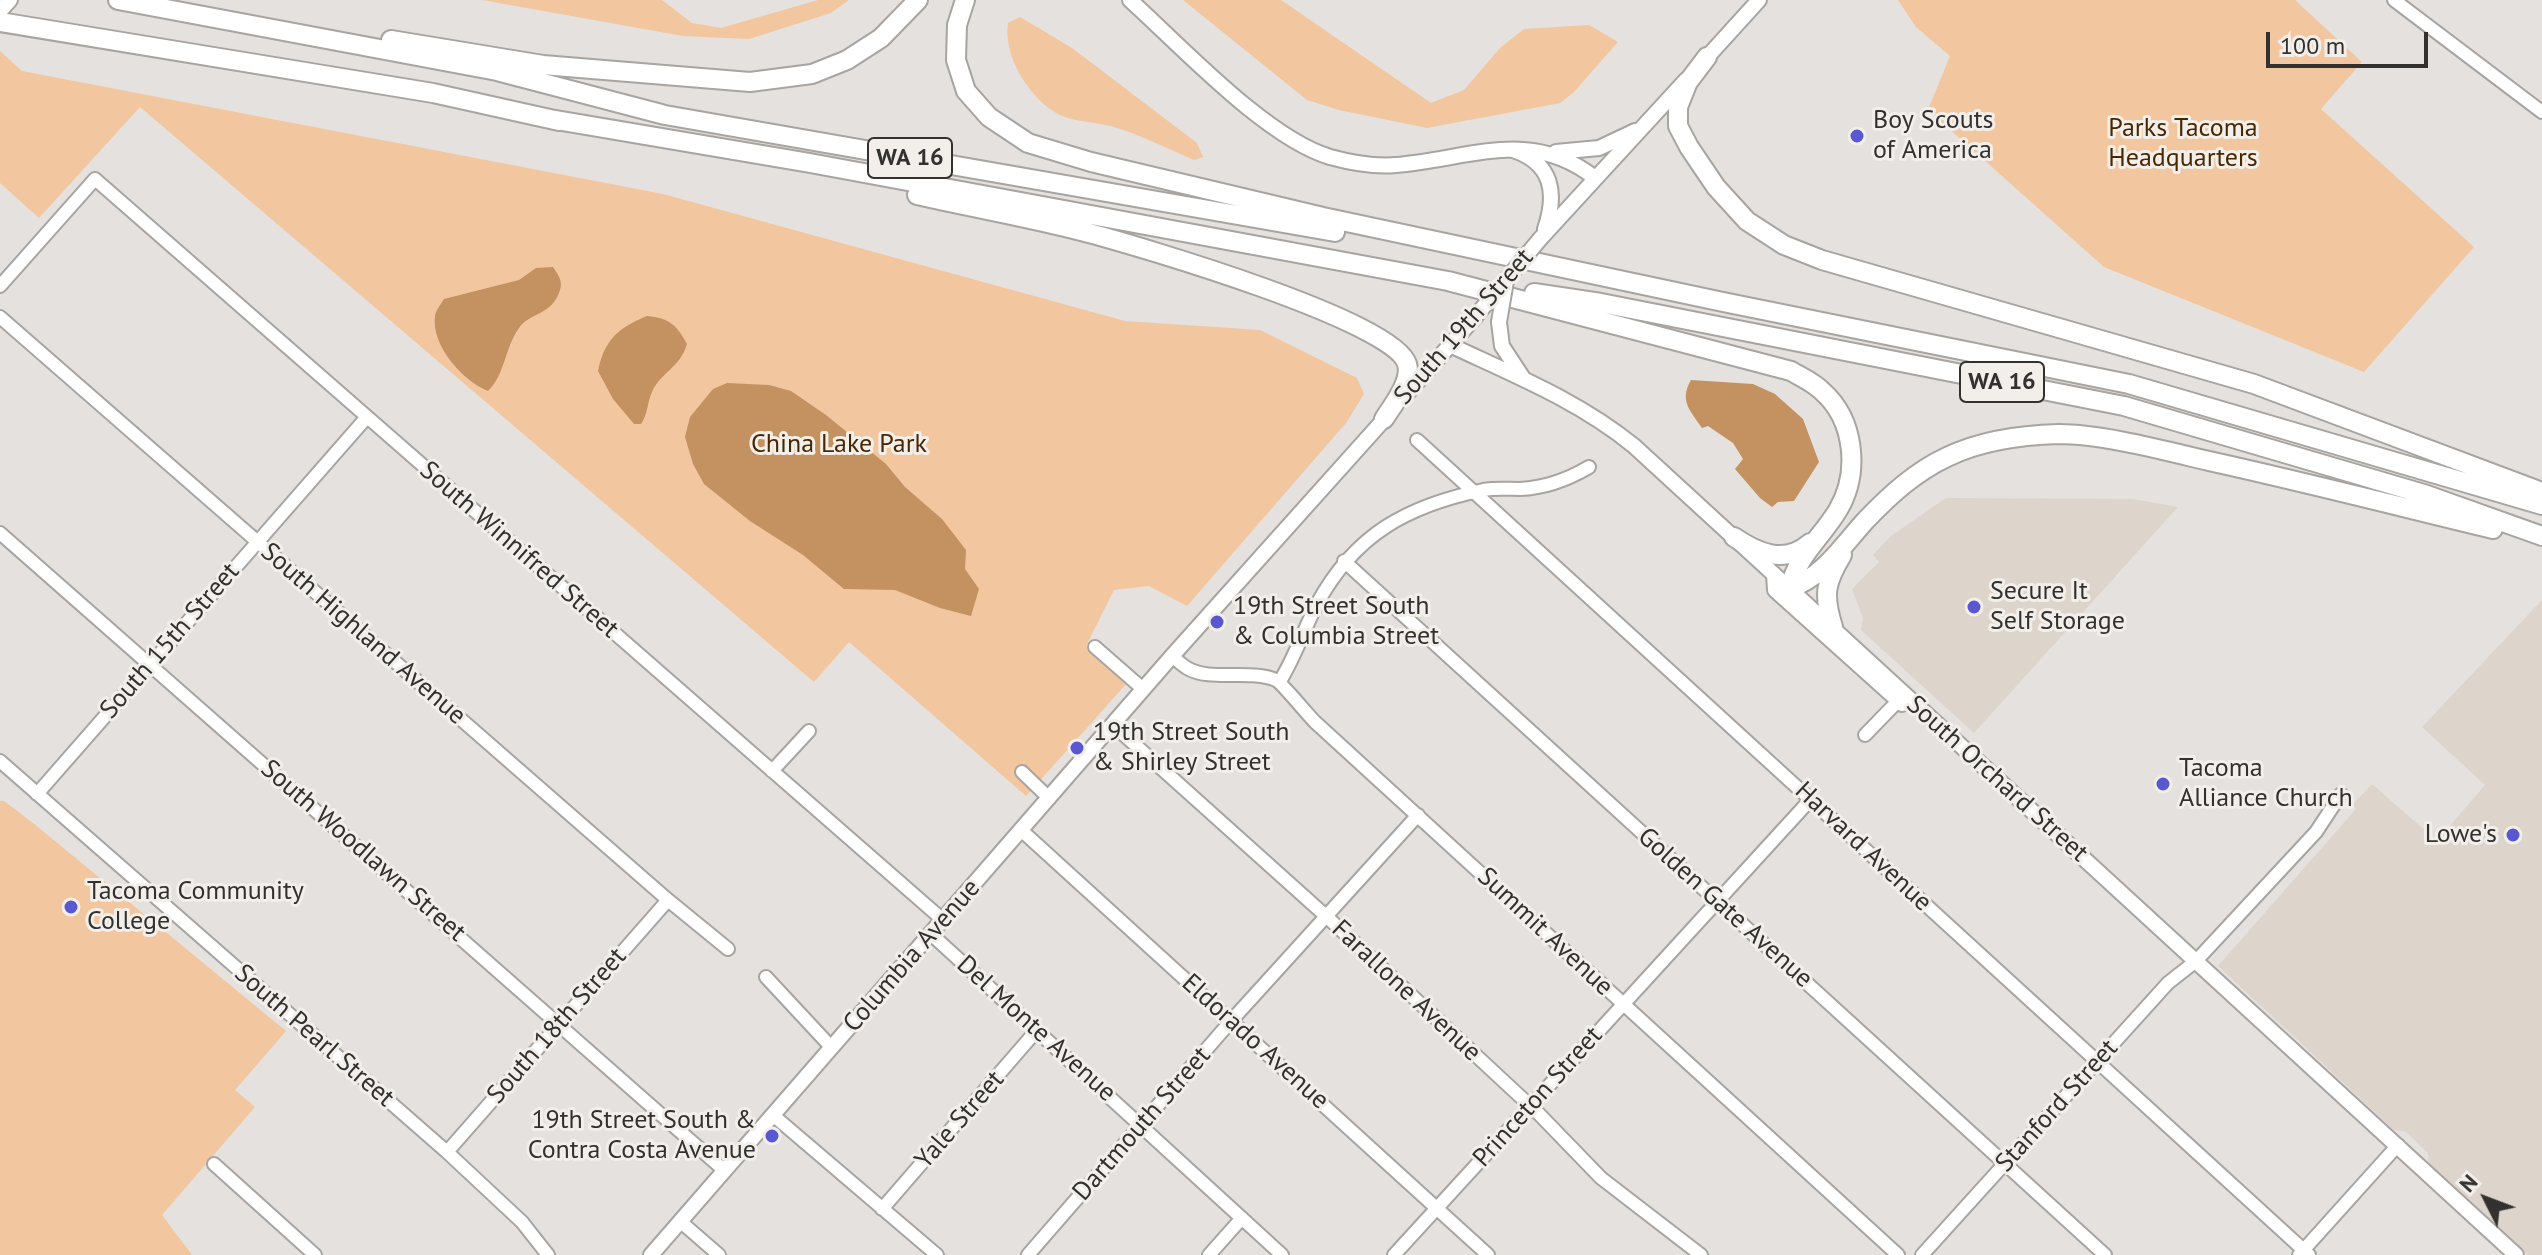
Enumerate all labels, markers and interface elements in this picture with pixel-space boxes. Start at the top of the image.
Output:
scale bar [2270,16,2432,66]
text: 100 m [2280,30,2345,61]
place label: Boy Scouts of America [1873,105,1994,166]
park label: Parks Tacoma Headquarters [2108,113,2258,174]
marker: Boy Scouts of America [1848,127,1866,145]
road number: WA 16 [868,138,952,178]
street label: South 19th Street [1388,243,1540,411]
road number: WA 16 [1960,362,2044,402]
park label: China Lake Park [751,429,927,461]
street label: South Winnifred Street [413,455,625,645]
street label: South Highland Avenue [254,537,472,731]
street label: South 15th Street [94,557,246,725]
place label: Secure It Self Storage [1990,576,2125,638]
place label: 19th Street South & Columbia Street [1233,591,1439,652]
marker: Secure It Self Storage [1965,598,1983,616]
marker: 19th Street South & Columbia Street [1208,613,1226,631]
street label: South Orchard Street [1900,689,2094,869]
place label: 19th Street South & Shirley Street [1093,717,1289,778]
marker: 19th Street South & Shirley Street [1068,739,1086,757]
place label: Tacoma Alliance Church [2179,753,2353,814]
street label: South Woodlawn Street [254,754,472,948]
marker: Tacoma Alliance Church [2154,775,2172,793]
street label: Harvard Avenue [1788,776,1938,918]
place label: Lowe's [2425,819,2497,851]
street label: Golden Gate Avenue [1631,821,1819,995]
marker: Lowe's [2504,826,2522,844]
street label: Summit Avenue [1471,861,1619,1003]
street label: Columbia Avenue [837,873,987,1039]
place label: Tacoma Community College [87,876,304,938]
marker: Tacoma Community College [62,898,80,916]
street label: Farallone Avenue [1325,914,1487,1068]
street label: South 18th Street [481,942,633,1110]
street label: Del Monte Avenue [950,949,1122,1109]
street label: South Pearl Street [228,958,400,1114]
street label: Eldorado Avenue [1175,968,1335,1116]
street label: Princeton Street [1467,1020,1609,1174]
street label: Stanford Street [1989,1033,2125,1179]
street label: Dartmouth Street [1067,1041,1217,1207]
street label: Yale Street [909,1065,1011,1175]
place label: 19th Street South & Contra Costa Avenue [528,1105,756,1166]
marker: 19th Street South & Contra Costa Avenue [763,1127,781,1145]
north arrow [2446,1159,2526,1239]
text: N [2453,1168,2483,1198]

